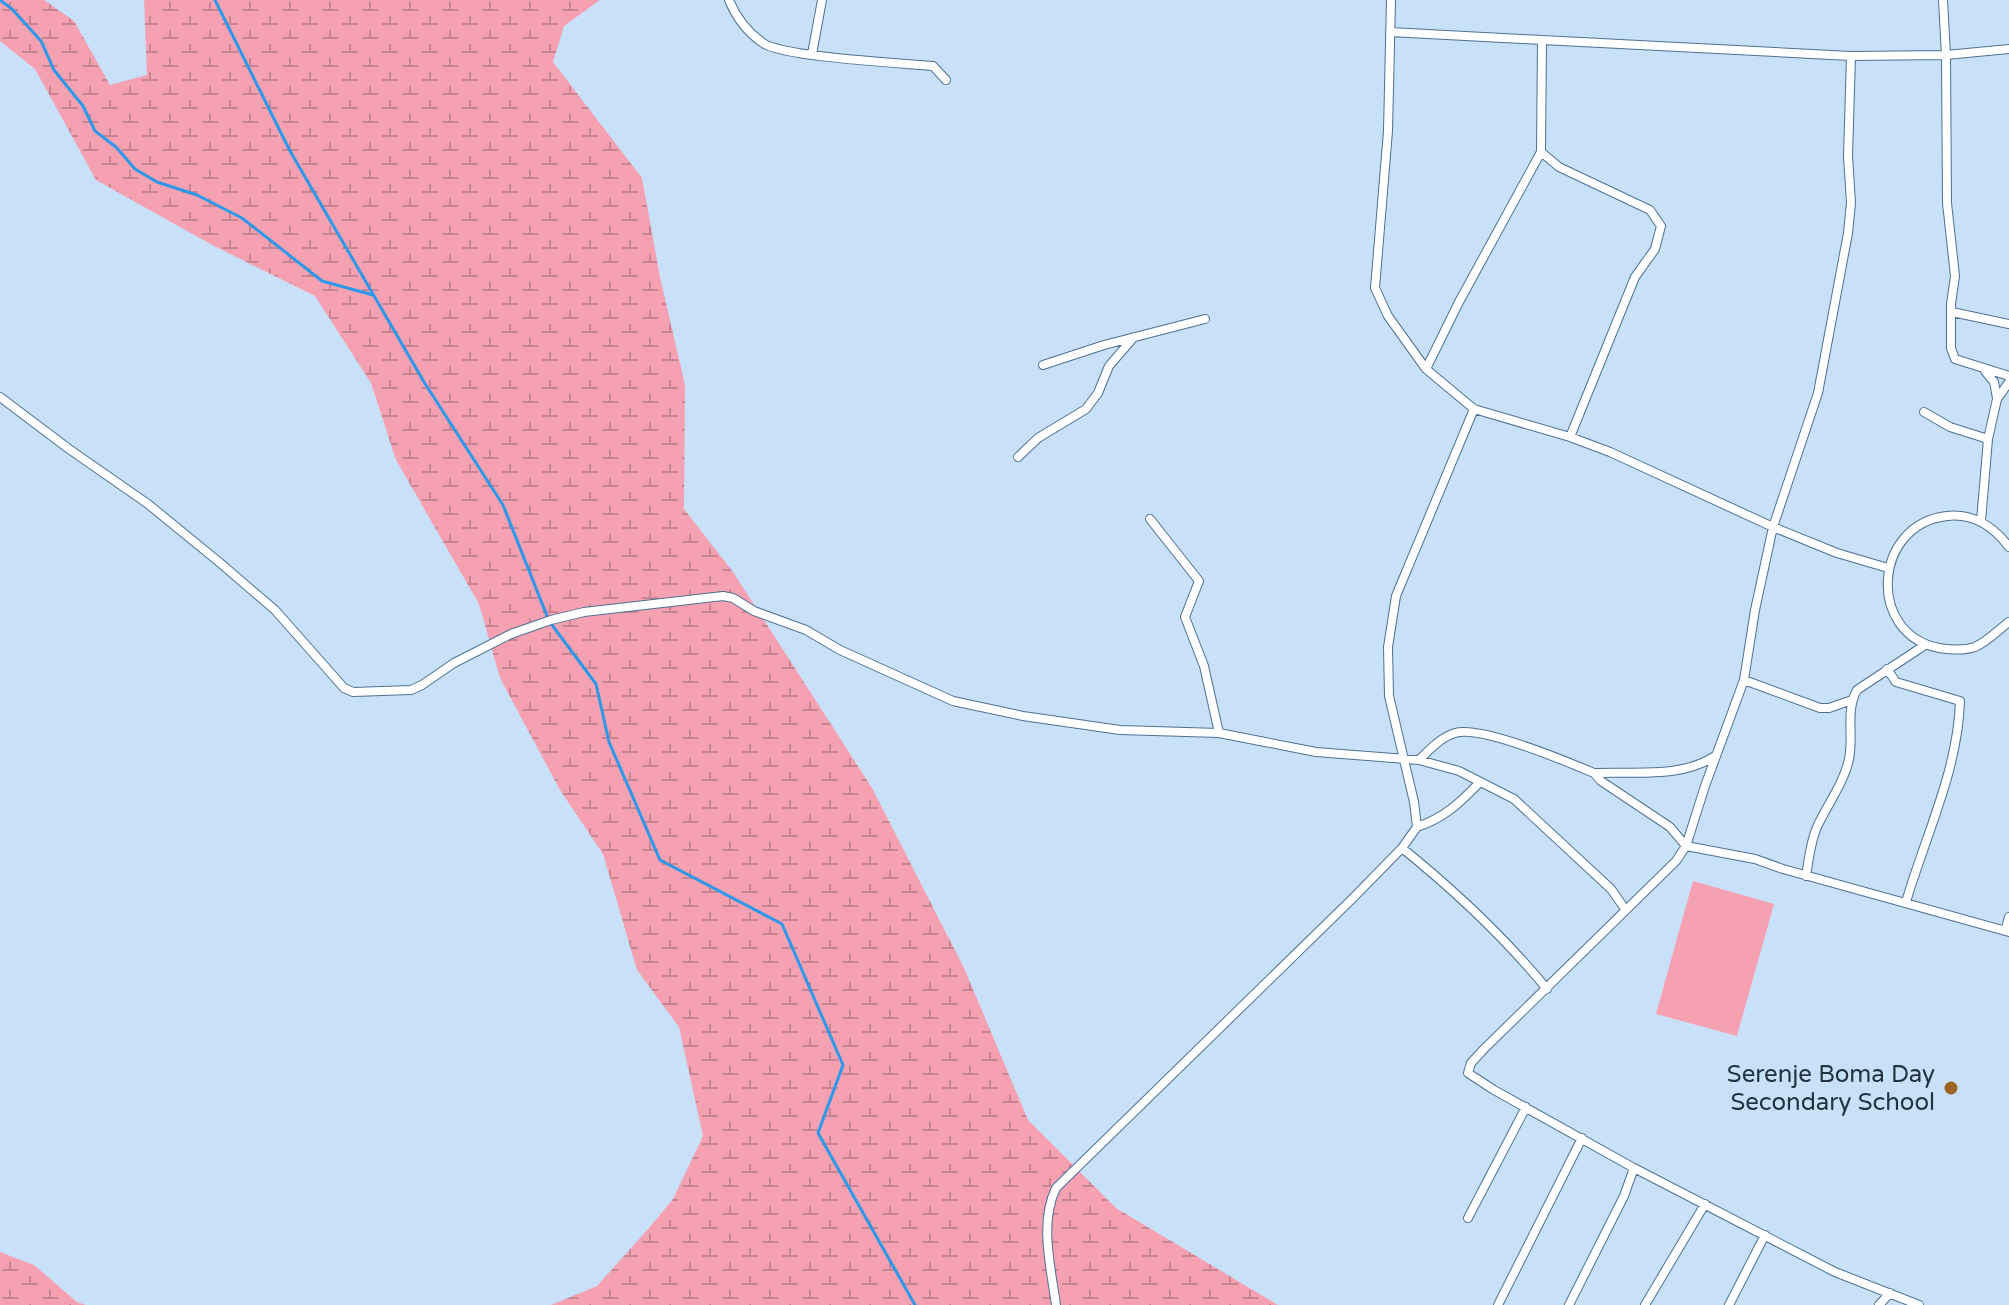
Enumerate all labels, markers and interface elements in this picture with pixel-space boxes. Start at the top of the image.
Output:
place label: Serenje Boma Day Secondary School [1727,1060,1935,1117]
marker: Serenje Boma Day Secondary School [1942,1079,1960,1097]

